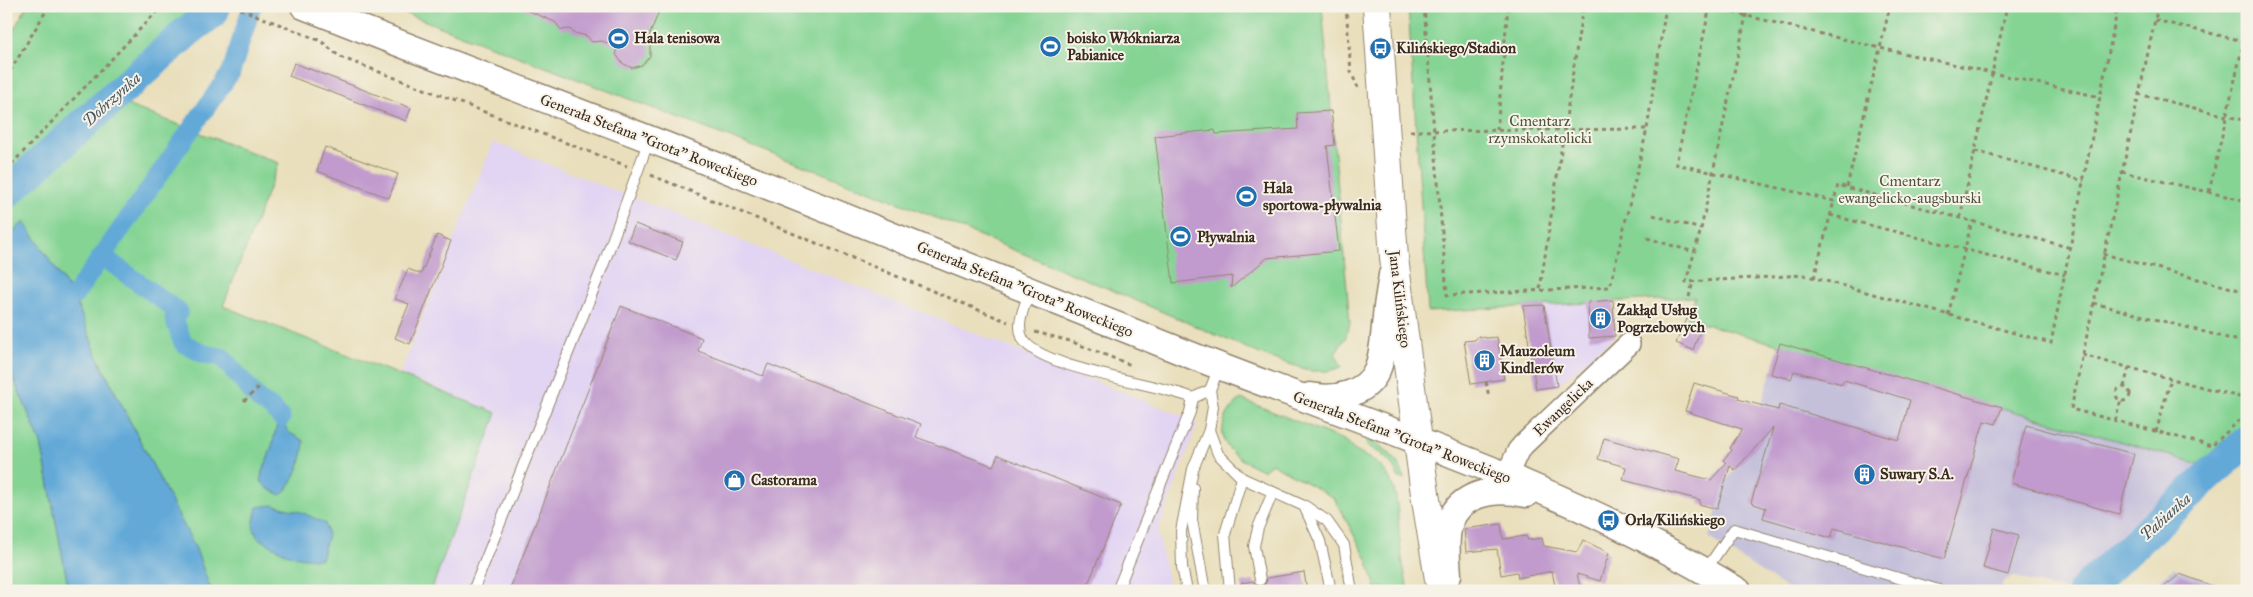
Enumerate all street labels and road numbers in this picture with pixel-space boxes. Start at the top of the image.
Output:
street label: Generała Stefana "Grota" Roweckiego [538,90,761,190]
street label: Generała Stefana "Grota" Roweckiego [914,237,1136,341]
street label: Jana Kilińskiego [1384,247,1415,349]
street label: Ewangelicka [1530,374,1597,440]
street label: Generała Stefana "Grota" Roweckiego [1291,387,1514,487]

